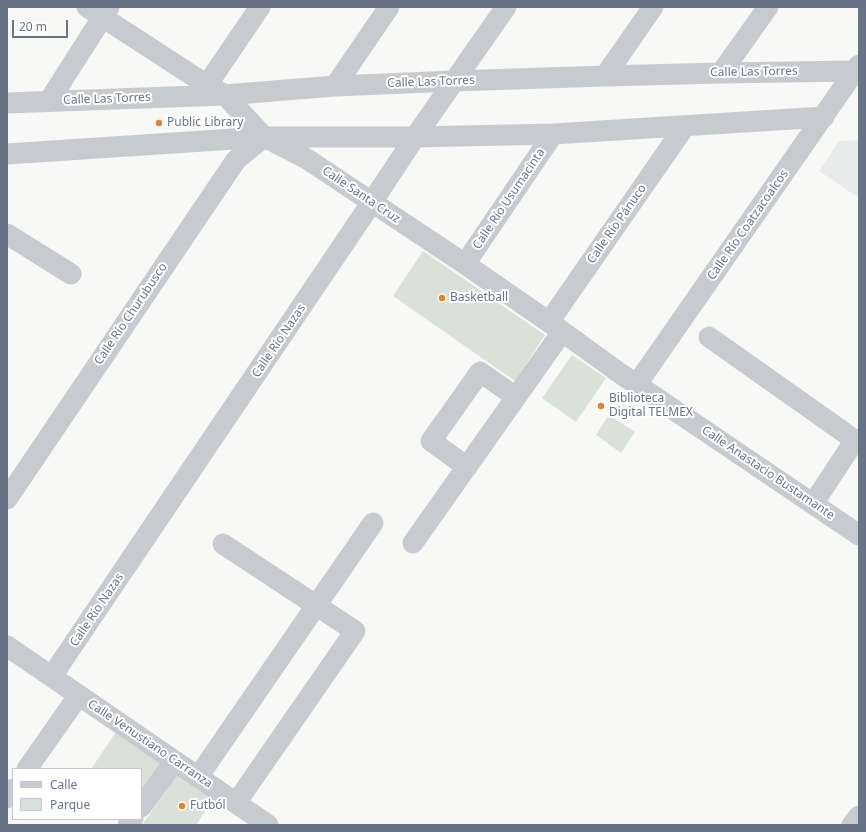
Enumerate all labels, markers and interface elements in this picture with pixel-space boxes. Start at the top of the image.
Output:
scale bar [14,12,70,38]
text: 20 m [19,18,47,35]
street label: Calle Las Torres [710,64,798,80]
street label: Calle Las Torres [387,73,475,91]
street label: Calle Las Torres [63,90,151,108]
place label: Public Library [167,116,243,130]
marker: Public Library [154,118,164,128]
street label: Calle Río Usumacinta [470,146,548,252]
street label: Calle Santa Cruz [319,164,403,226]
street label: Calle Río Coatzacoalcos [704,167,792,283]
street label: Calle Río Pánuco [584,182,650,266]
street label: Calle Río Churubusco [92,260,170,368]
place label: Basketball [450,291,508,305]
marker: Basketball [437,293,447,303]
street label: Calle Río Nazas [249,302,309,380]
place label: Biblioteca Digital TELMEX [609,392,693,420]
marker: Biblioteca Digital TELMEX [596,401,606,411]
street label: Calle Anastacio Bustamante [699,423,837,523]
street label: Calle Río Nazas [67,571,127,649]
street label: Calle Venustiano Carranza [85,697,215,791]
legend [12,768,142,820]
text: Calle [50,776,77,793]
text: Parque [50,796,90,813]
place label: Futból [190,799,226,813]
marker: Futból [177,801,187,811]

